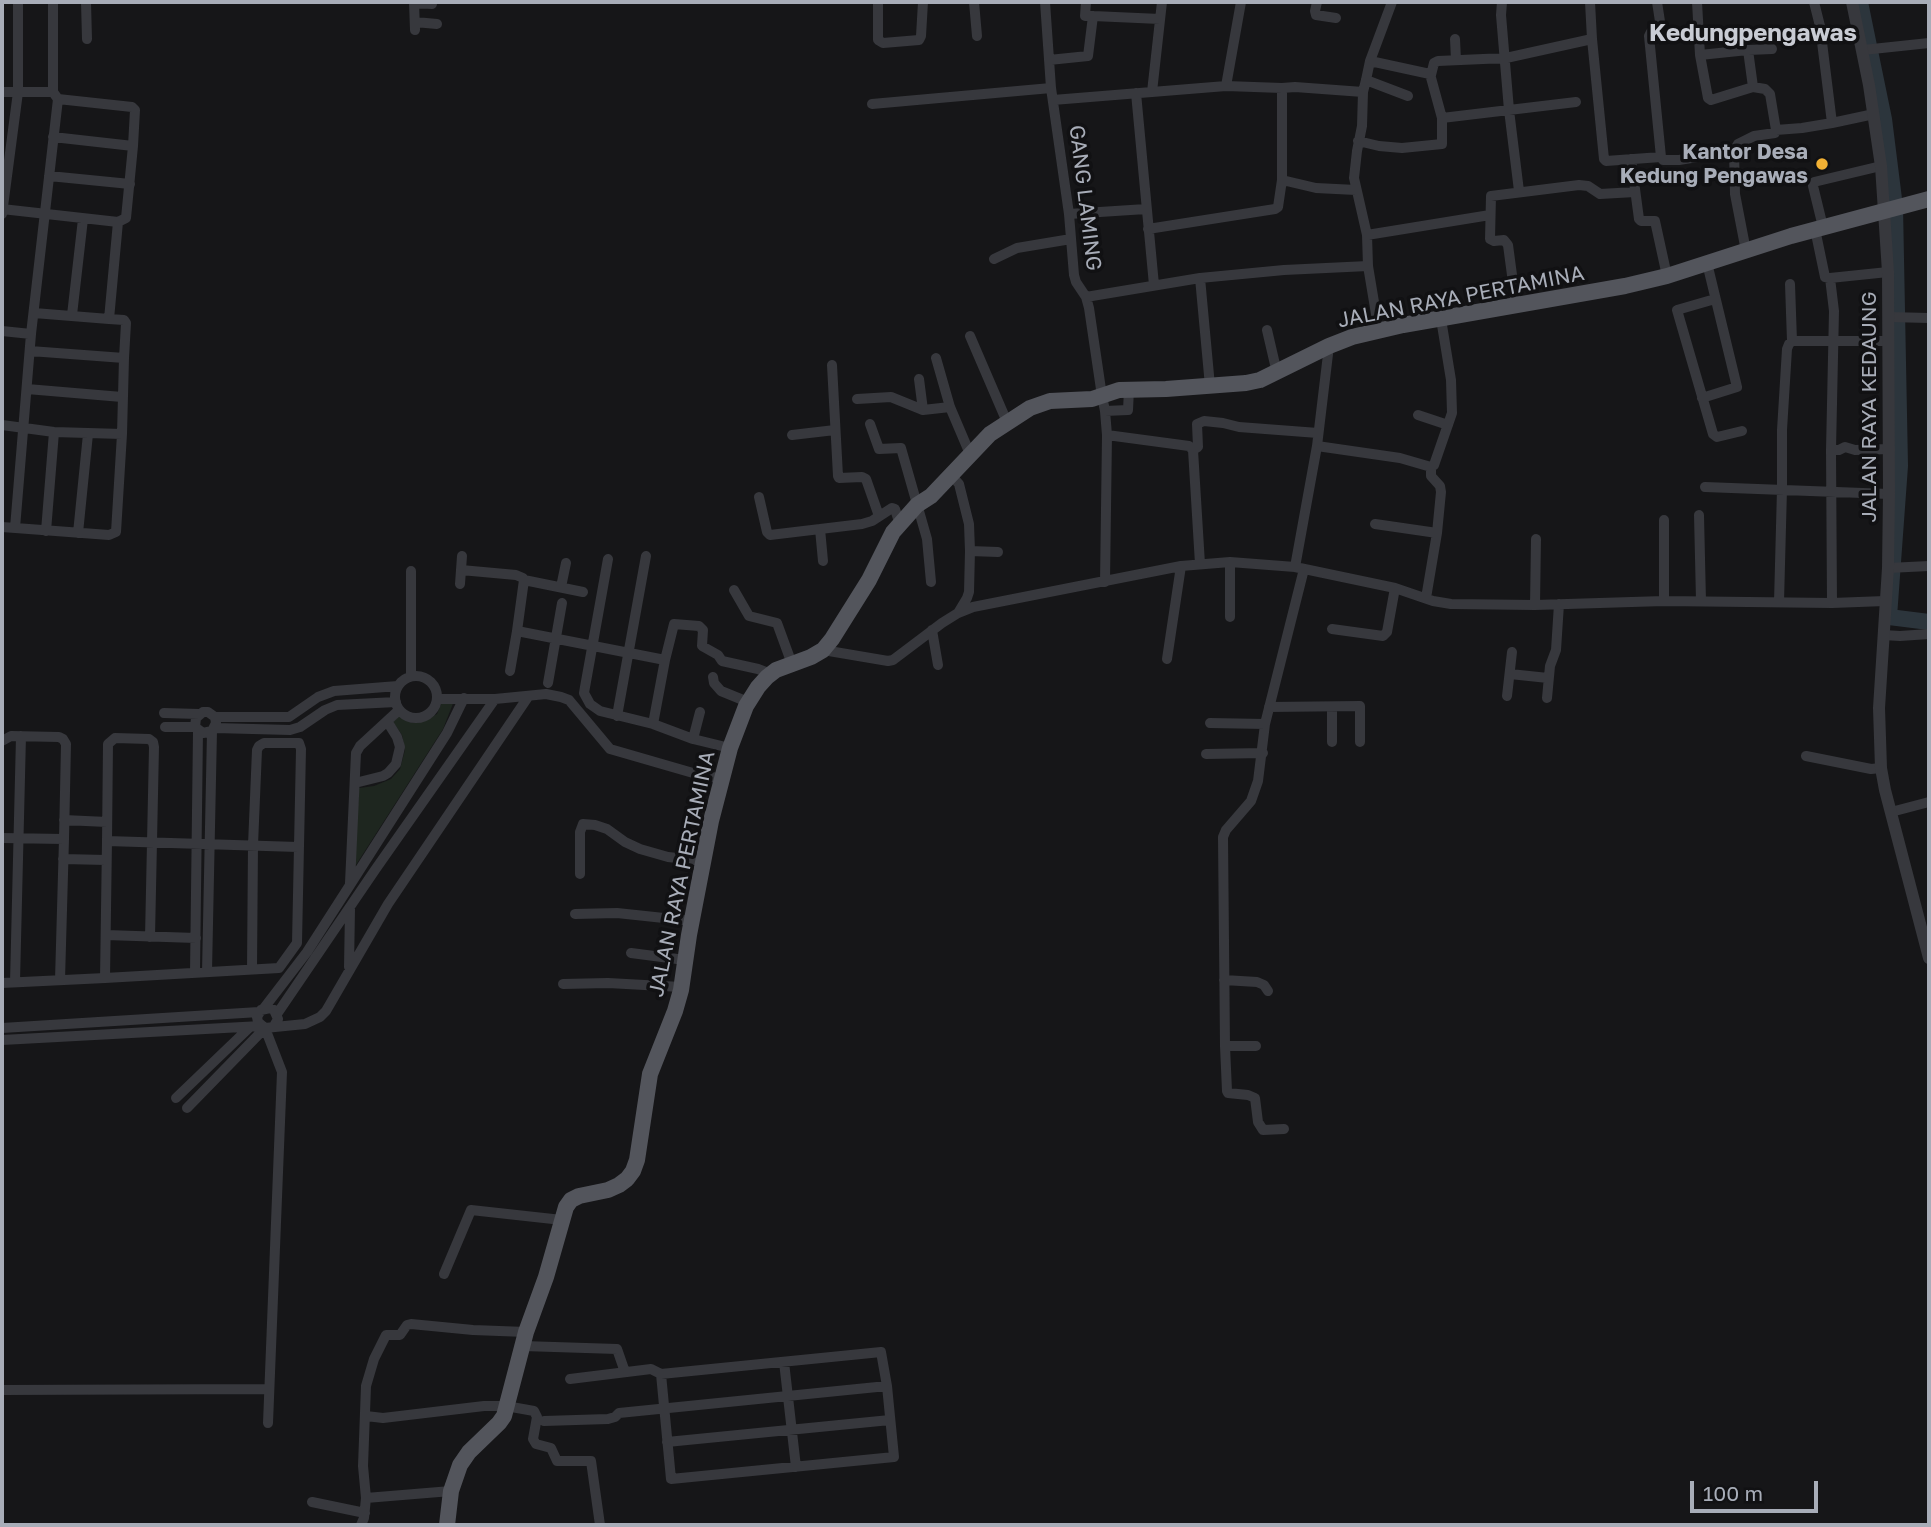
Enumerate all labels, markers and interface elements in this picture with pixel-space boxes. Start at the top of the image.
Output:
district label: Kedungpengawas [1649,19,1857,47]
street label: GANG LAMING [1064,124,1106,272]
place label: Kantor Desa Kedung Pengawas [1620,139,1808,189]
marker: Kantor Desa Kedung Pengawas [1814,156,1830,172]
street label: JALAN RAYA PERTAMINA [1336,261,1586,333]
street label: JALAN RAYA KEDAUNG [1856,292,1882,522]
street label: JALAN RAYA PERTAMINA [644,749,720,999]
scale bar [1693,1468,1821,1512]
text: 100 m [1703,1480,1763,1506]

